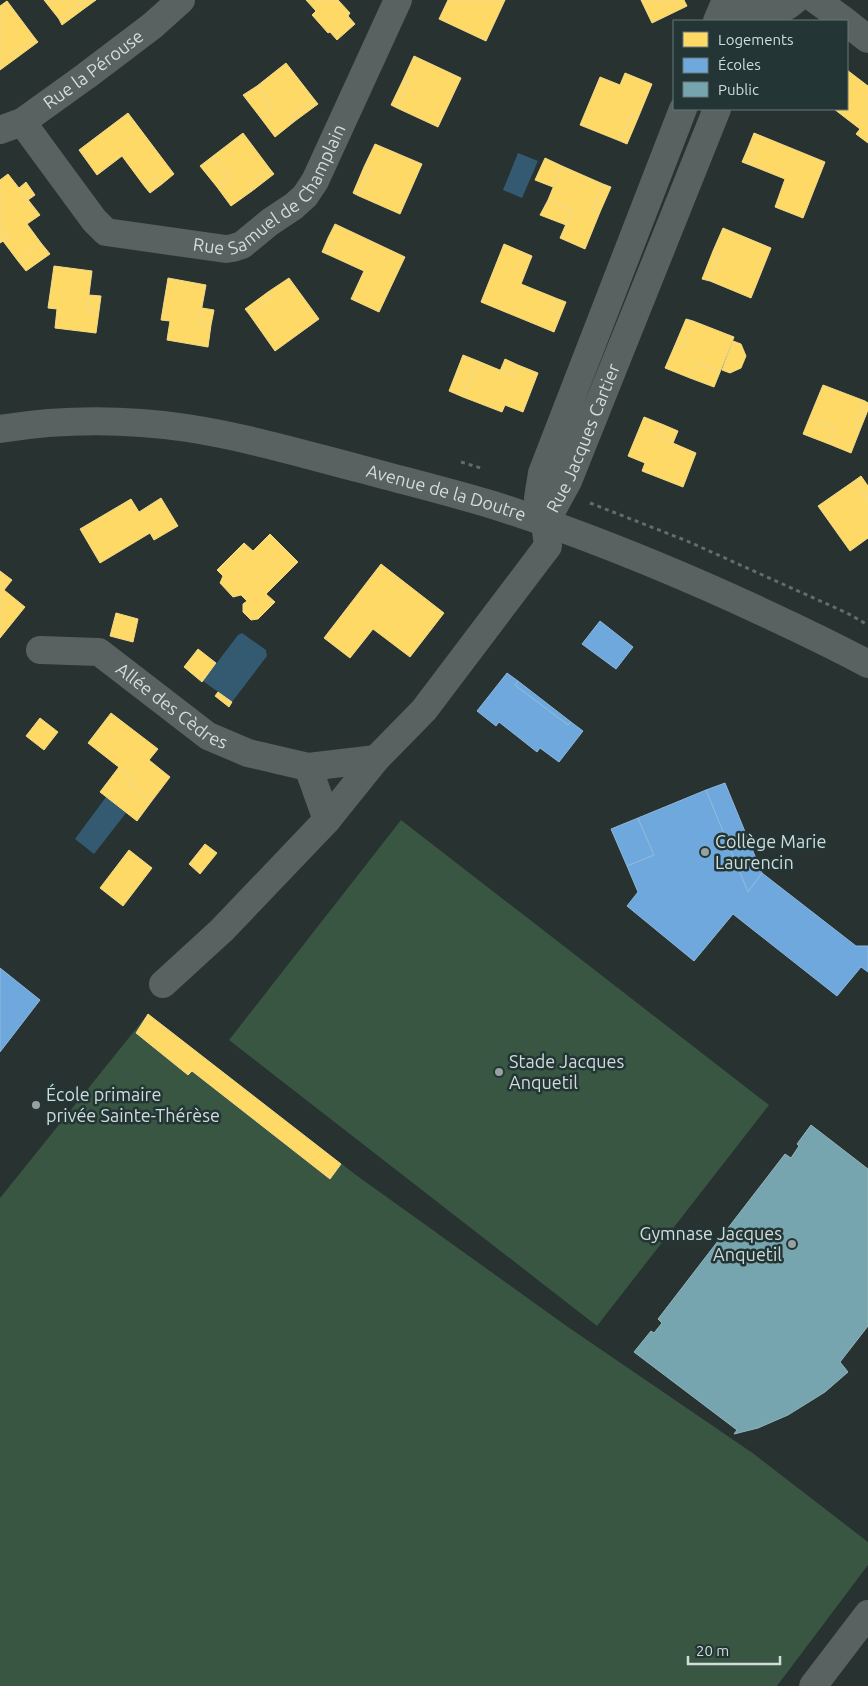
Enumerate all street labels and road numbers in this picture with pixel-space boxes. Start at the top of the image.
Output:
street label: Rue la Pérouse [39,25,147,112]
street label: Rue Samuel de Champlain [192,121,349,258]
street label: Rue Jacques Cartier [542,360,623,516]
street label: Avenue de la Doutre [364,460,529,524]
street label: Allée des Cèdres [113,658,231,752]

